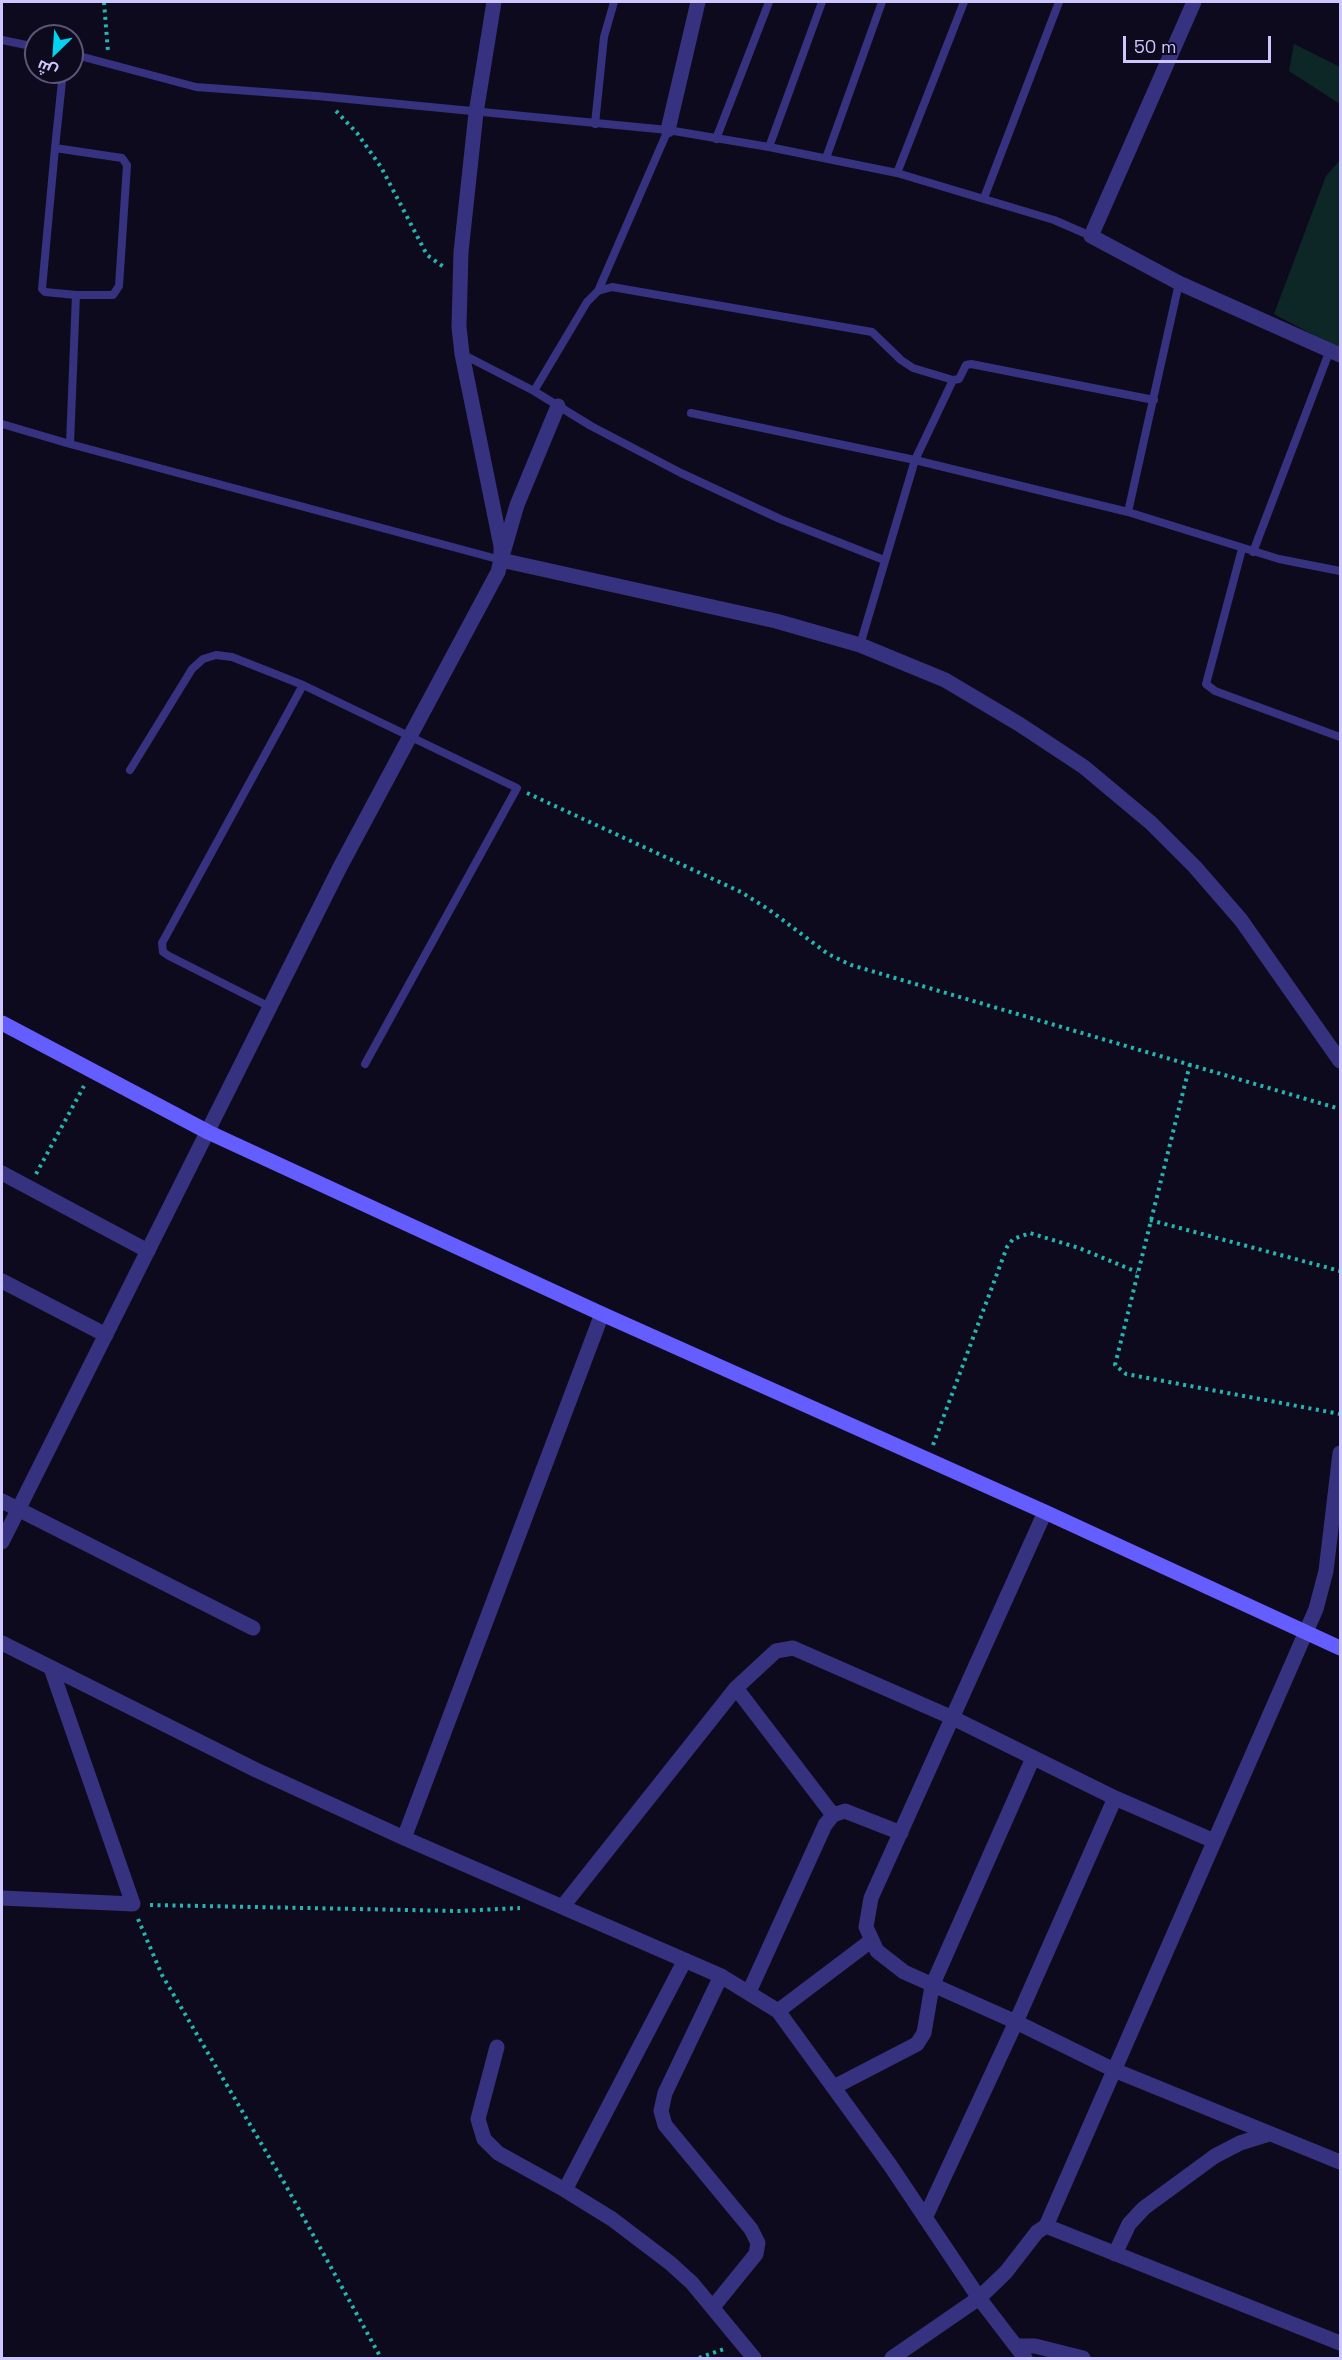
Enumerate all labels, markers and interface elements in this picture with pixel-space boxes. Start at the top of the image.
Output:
north arrow [24,24,84,84]
scale bar [1126,24,1274,62]
text: 50 m [1134,35,1176,58]
text: ش [33,55,61,83]

